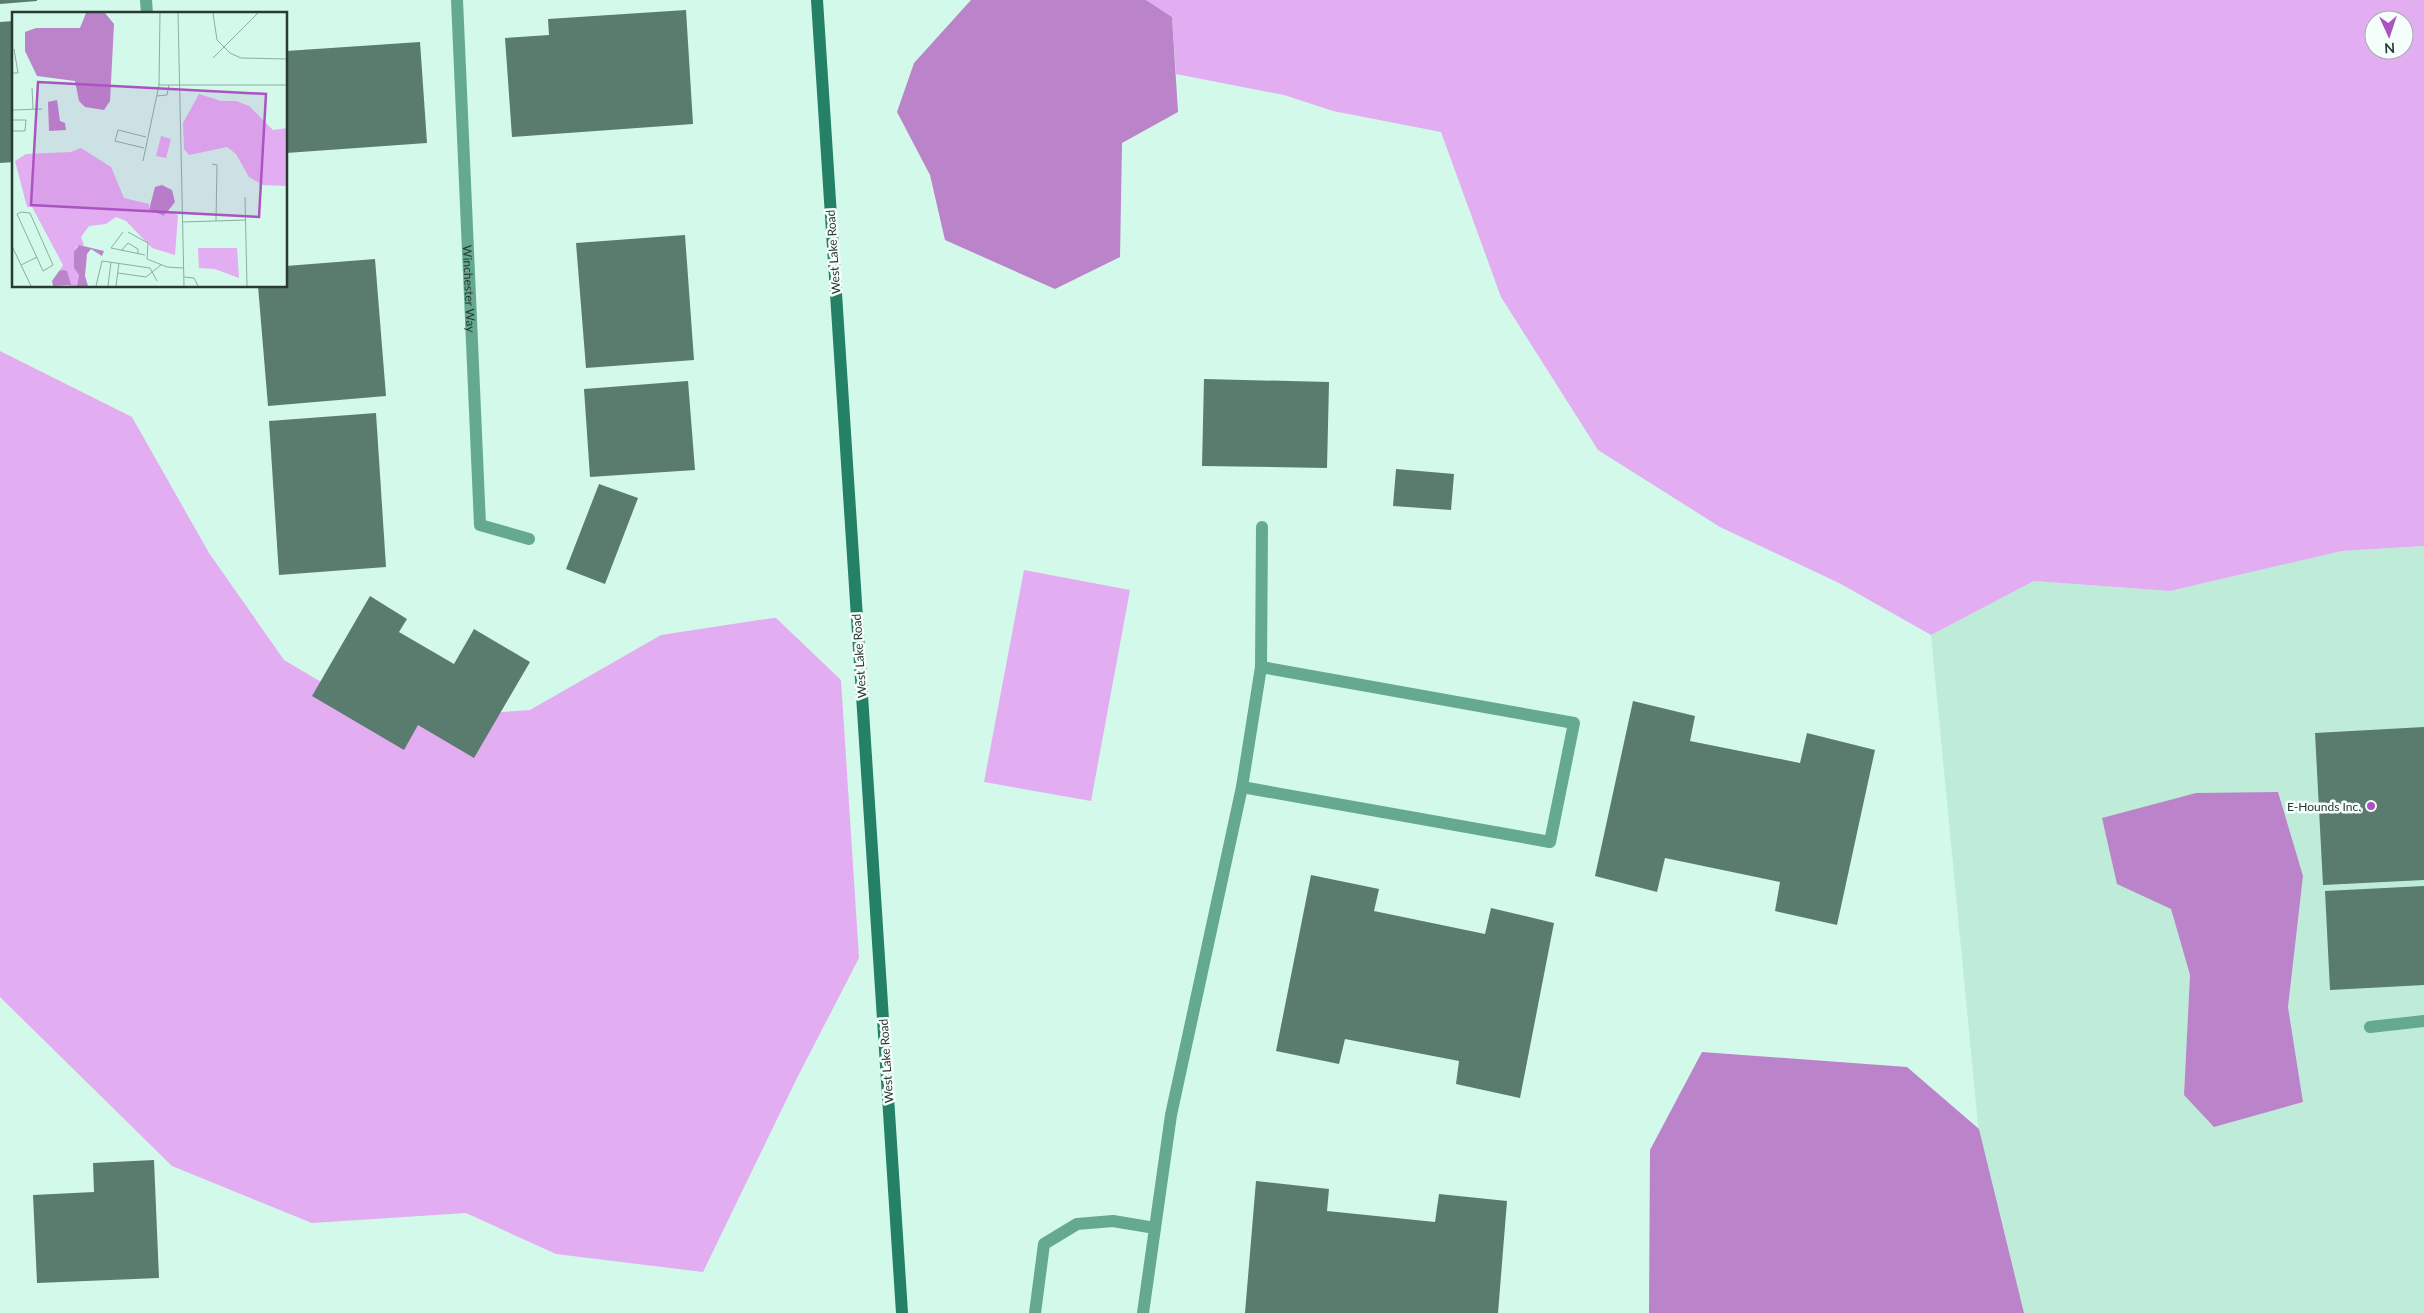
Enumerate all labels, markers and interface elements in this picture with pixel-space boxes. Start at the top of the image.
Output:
north arrow [2364,10,2414,60]
inset map [12,12,288,288]
text: N [2384,40,2396,57]
street label: West Lake Road [823,209,843,295]
street label: Winchester Way [460,245,479,334]
street label: West Lake Road [849,613,869,699]
place label: E-Hounds Inc. [2287,799,2361,814]
marker: E-Hounds Inc. [2365,800,2377,812]
street label: West Lake Road [876,1018,896,1104]

